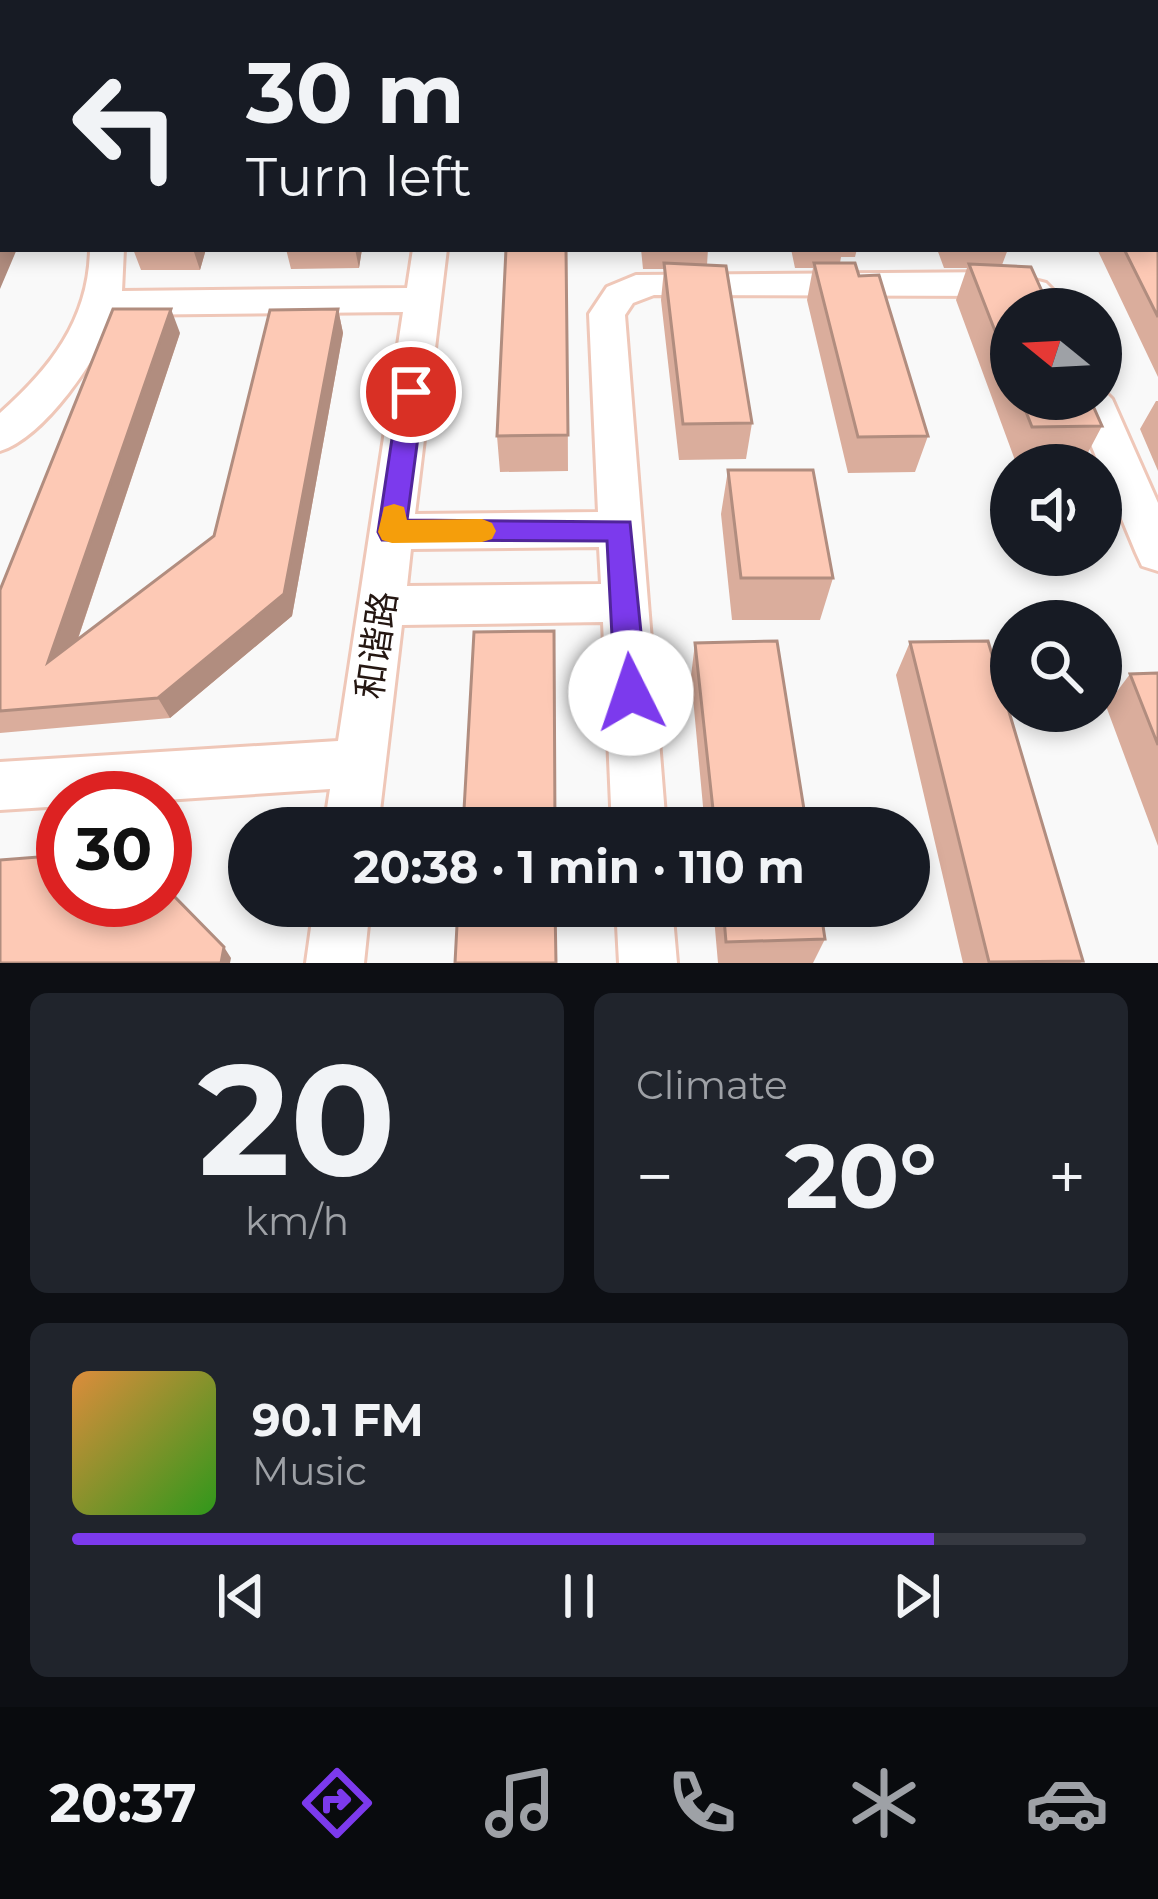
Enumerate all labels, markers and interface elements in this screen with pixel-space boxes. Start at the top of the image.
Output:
text: 30 m [246,42,465,144]
icon: left [48,48,204,204]
text: Turn left [246,144,472,210]
north arrow [990,288,1122,420]
map controls [990,288,1122,732]
pin [360,341,462,443]
icon: arrive [378,359,444,425]
button: sound [990,444,1122,576]
street label: 和谐路 [347,588,405,702]
button: search [990,600,1122,732]
position arrow [568,630,694,756]
speed limit sign: 30 [36,771,192,927]
text: 20:38 · 1 min · 110 m [353,839,805,894]
text: 20 [198,1024,396,1214]
text: Climate [636,1061,788,1109]
text: 20° [785,1121,937,1231]
text: − [636,1136,674,1217]
text: + [1048,1136,1086,1217]
text: km/h [245,1197,349,1245]
text: 90.1 FM [252,1392,424,1447]
text: Music [252,1447,367,1495]
icon: previous [208,1563,274,1629]
icon: pause [546,1563,612,1629]
icon: next [884,1563,950,1629]
icon: directions [295,1761,379,1845]
icon: music [478,1761,562,1845]
icon: phone [660,1761,744,1845]
icon: climate [842,1761,926,1845]
icon: car [1025,1761,1109,1845]
text: 20:37 [49,1770,197,1836]

